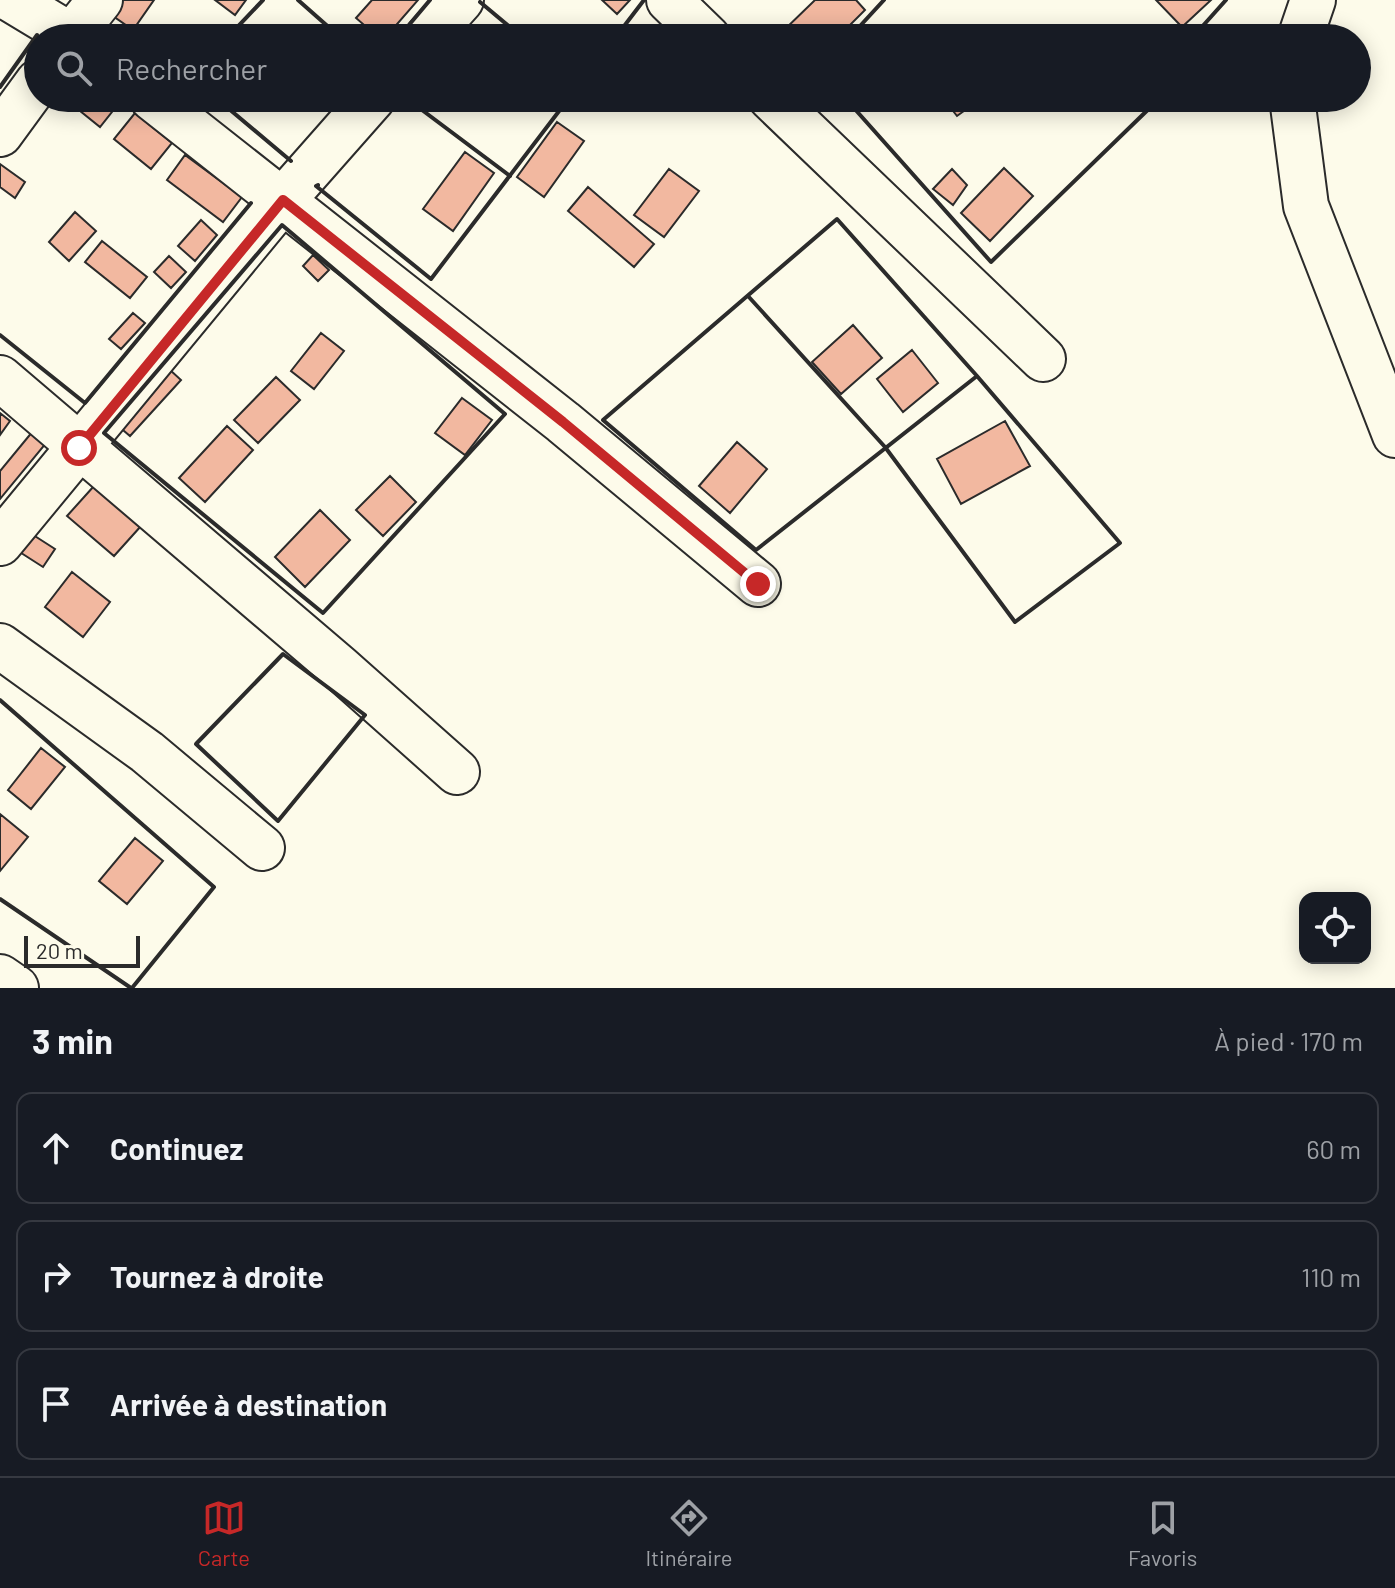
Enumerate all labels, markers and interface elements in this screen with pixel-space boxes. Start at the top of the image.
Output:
search box [24,24,1371,112]
icon: search [52,46,96,90]
text: Rechercher [116,50,267,86]
route start [61,430,97,466]
route end [740,566,776,602]
map controls [1299,892,1371,964]
button: locate [1299,892,1371,964]
scale bar [24,932,140,968]
text: 20 m [36,937,83,963]
text: 3 min [32,1020,113,1061]
text: À pied · 170 m [1214,1025,1363,1056]
icon: ahead [34,1126,78,1170]
text: Continuez [110,1130,243,1166]
text: 60 m [1306,1133,1361,1164]
icon: right [34,1254,78,1298]
text: Tournez à droite [110,1258,324,1294]
text: 110 m [1301,1261,1361,1292]
icon: arrive [34,1382,78,1426]
text: Arrivée à destination [110,1386,387,1422]
tab: Carte [198,1496,250,1570]
tab: Itinéraire [645,1496,733,1570]
tab: Favoris [1128,1496,1197,1570]

